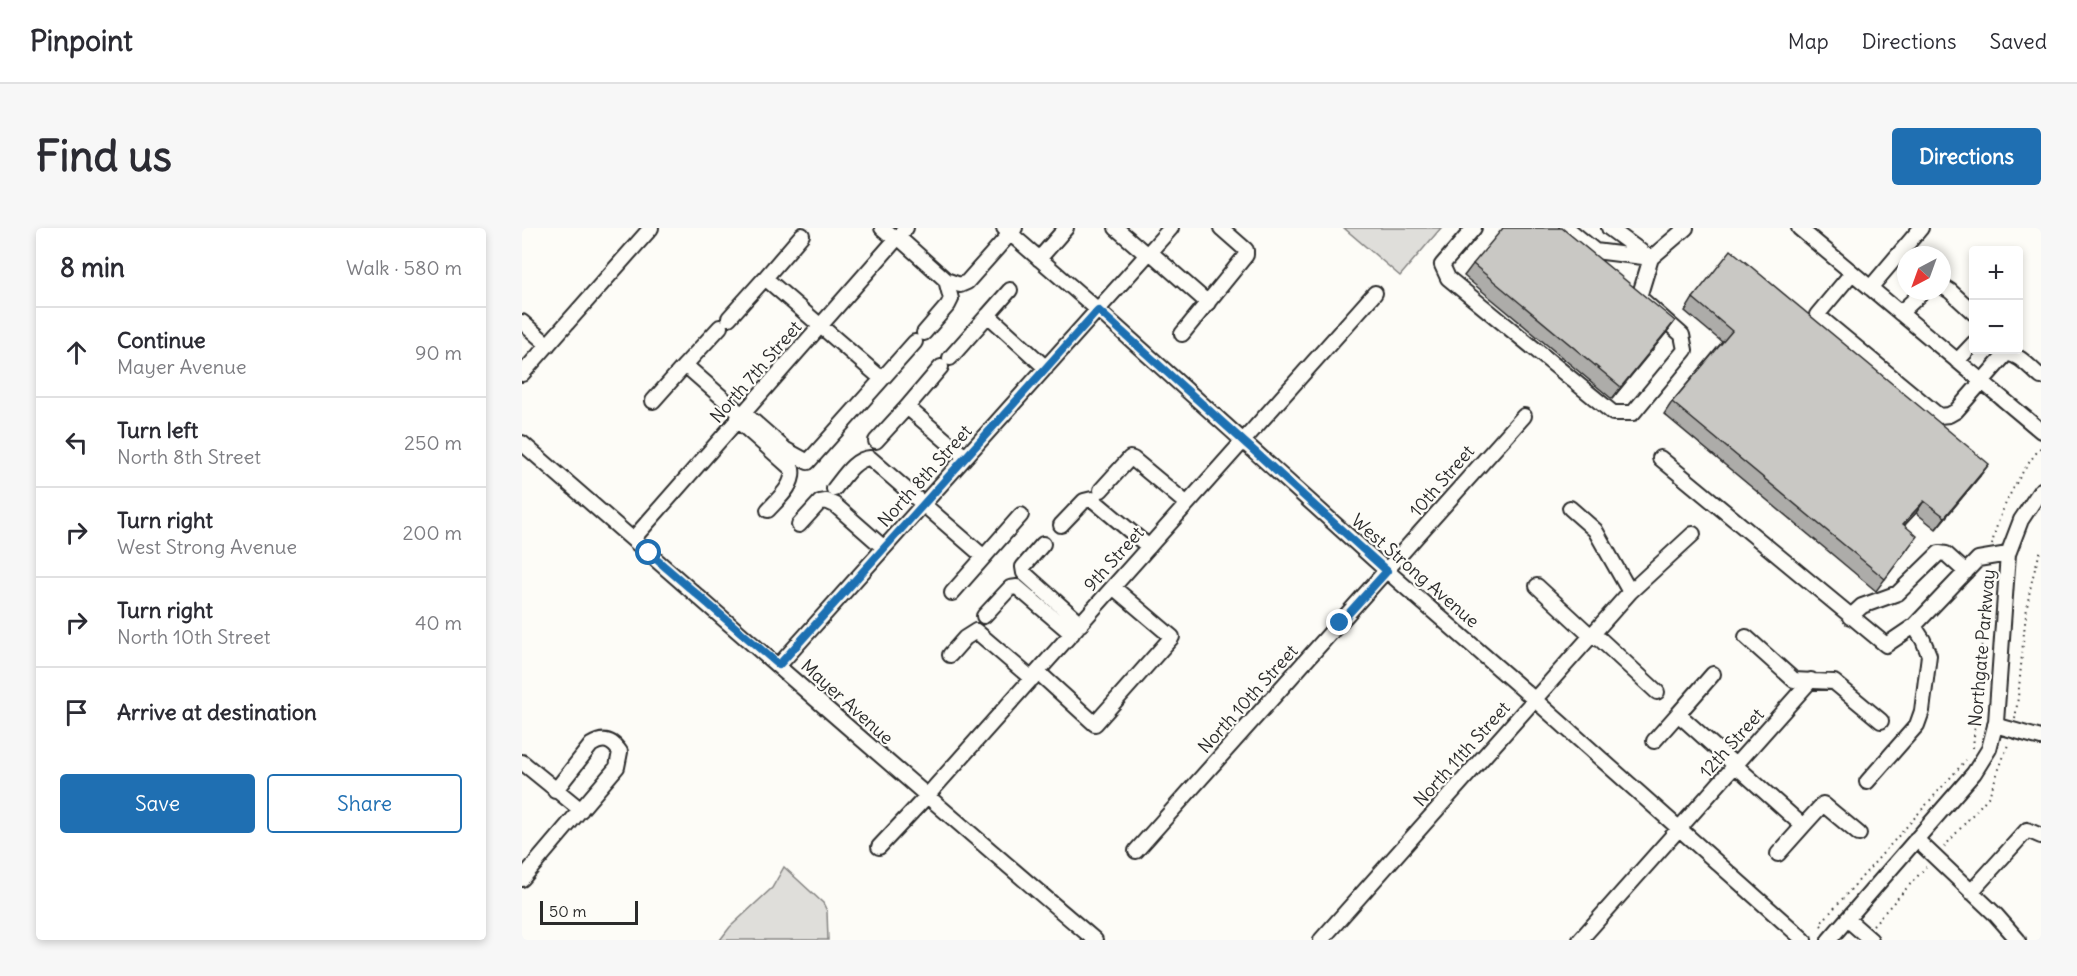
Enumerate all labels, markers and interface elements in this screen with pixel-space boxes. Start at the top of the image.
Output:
text: Pinpoint [30,23,133,59]
text: Map [1788,28,1829,55]
text: Directions [1862,28,1956,55]
text: Saved [1989,28,2047,55]
button: Directions [1892,128,2041,185]
text: Find us [36,130,172,182]
north arrow [1897,246,1951,300]
map controls [1969,246,2023,354]
button: + [1969,246,2023,300]
text: 8 min [60,251,125,284]
text: Walk · 580 m [346,255,462,280]
button: − [1969,300,2023,354]
street label: North 7th Street [705,316,806,428]
text: Continue [117,326,206,354]
icon: ahead [60,336,93,369]
text: 90 m [415,340,462,365]
text: Mayer Avenue [117,354,247,379]
text: Turn left [117,416,198,444]
street label: North 8th Street [873,420,977,532]
icon: left [60,426,93,459]
text: 250 m [404,430,462,455]
street label: 10th Street [1404,440,1479,521]
text: North 8th Street [117,444,261,469]
text: Turn right [117,506,213,534]
street label: West Strong Avenue [1347,509,1484,632]
icon: right [60,516,93,549]
text: 200 m [402,520,462,545]
street label: 9th Street [1079,522,1149,596]
text: West Strong Avenue [117,534,297,559]
route start [635,539,661,565]
street label: Northgate Parkway [1963,568,2000,728]
text: Turn right [117,596,213,624]
icon: right [60,606,93,639]
route end [1326,609,1352,635]
text: 40 m [415,610,462,635]
text: North 10th Street [117,624,271,649]
street label: North 10th Street [1193,640,1302,758]
street label: Mayer Avenue [796,654,898,749]
icon: arrive [60,696,93,729]
street label: North 11th Street [1408,696,1515,811]
text: Arrive at destination [117,698,317,726]
street label: 12th Street [1694,703,1769,782]
button: Save [60,774,255,833]
button: Share [267,774,462,833]
scale bar [540,898,638,926]
text: 50 m [549,901,587,921]

